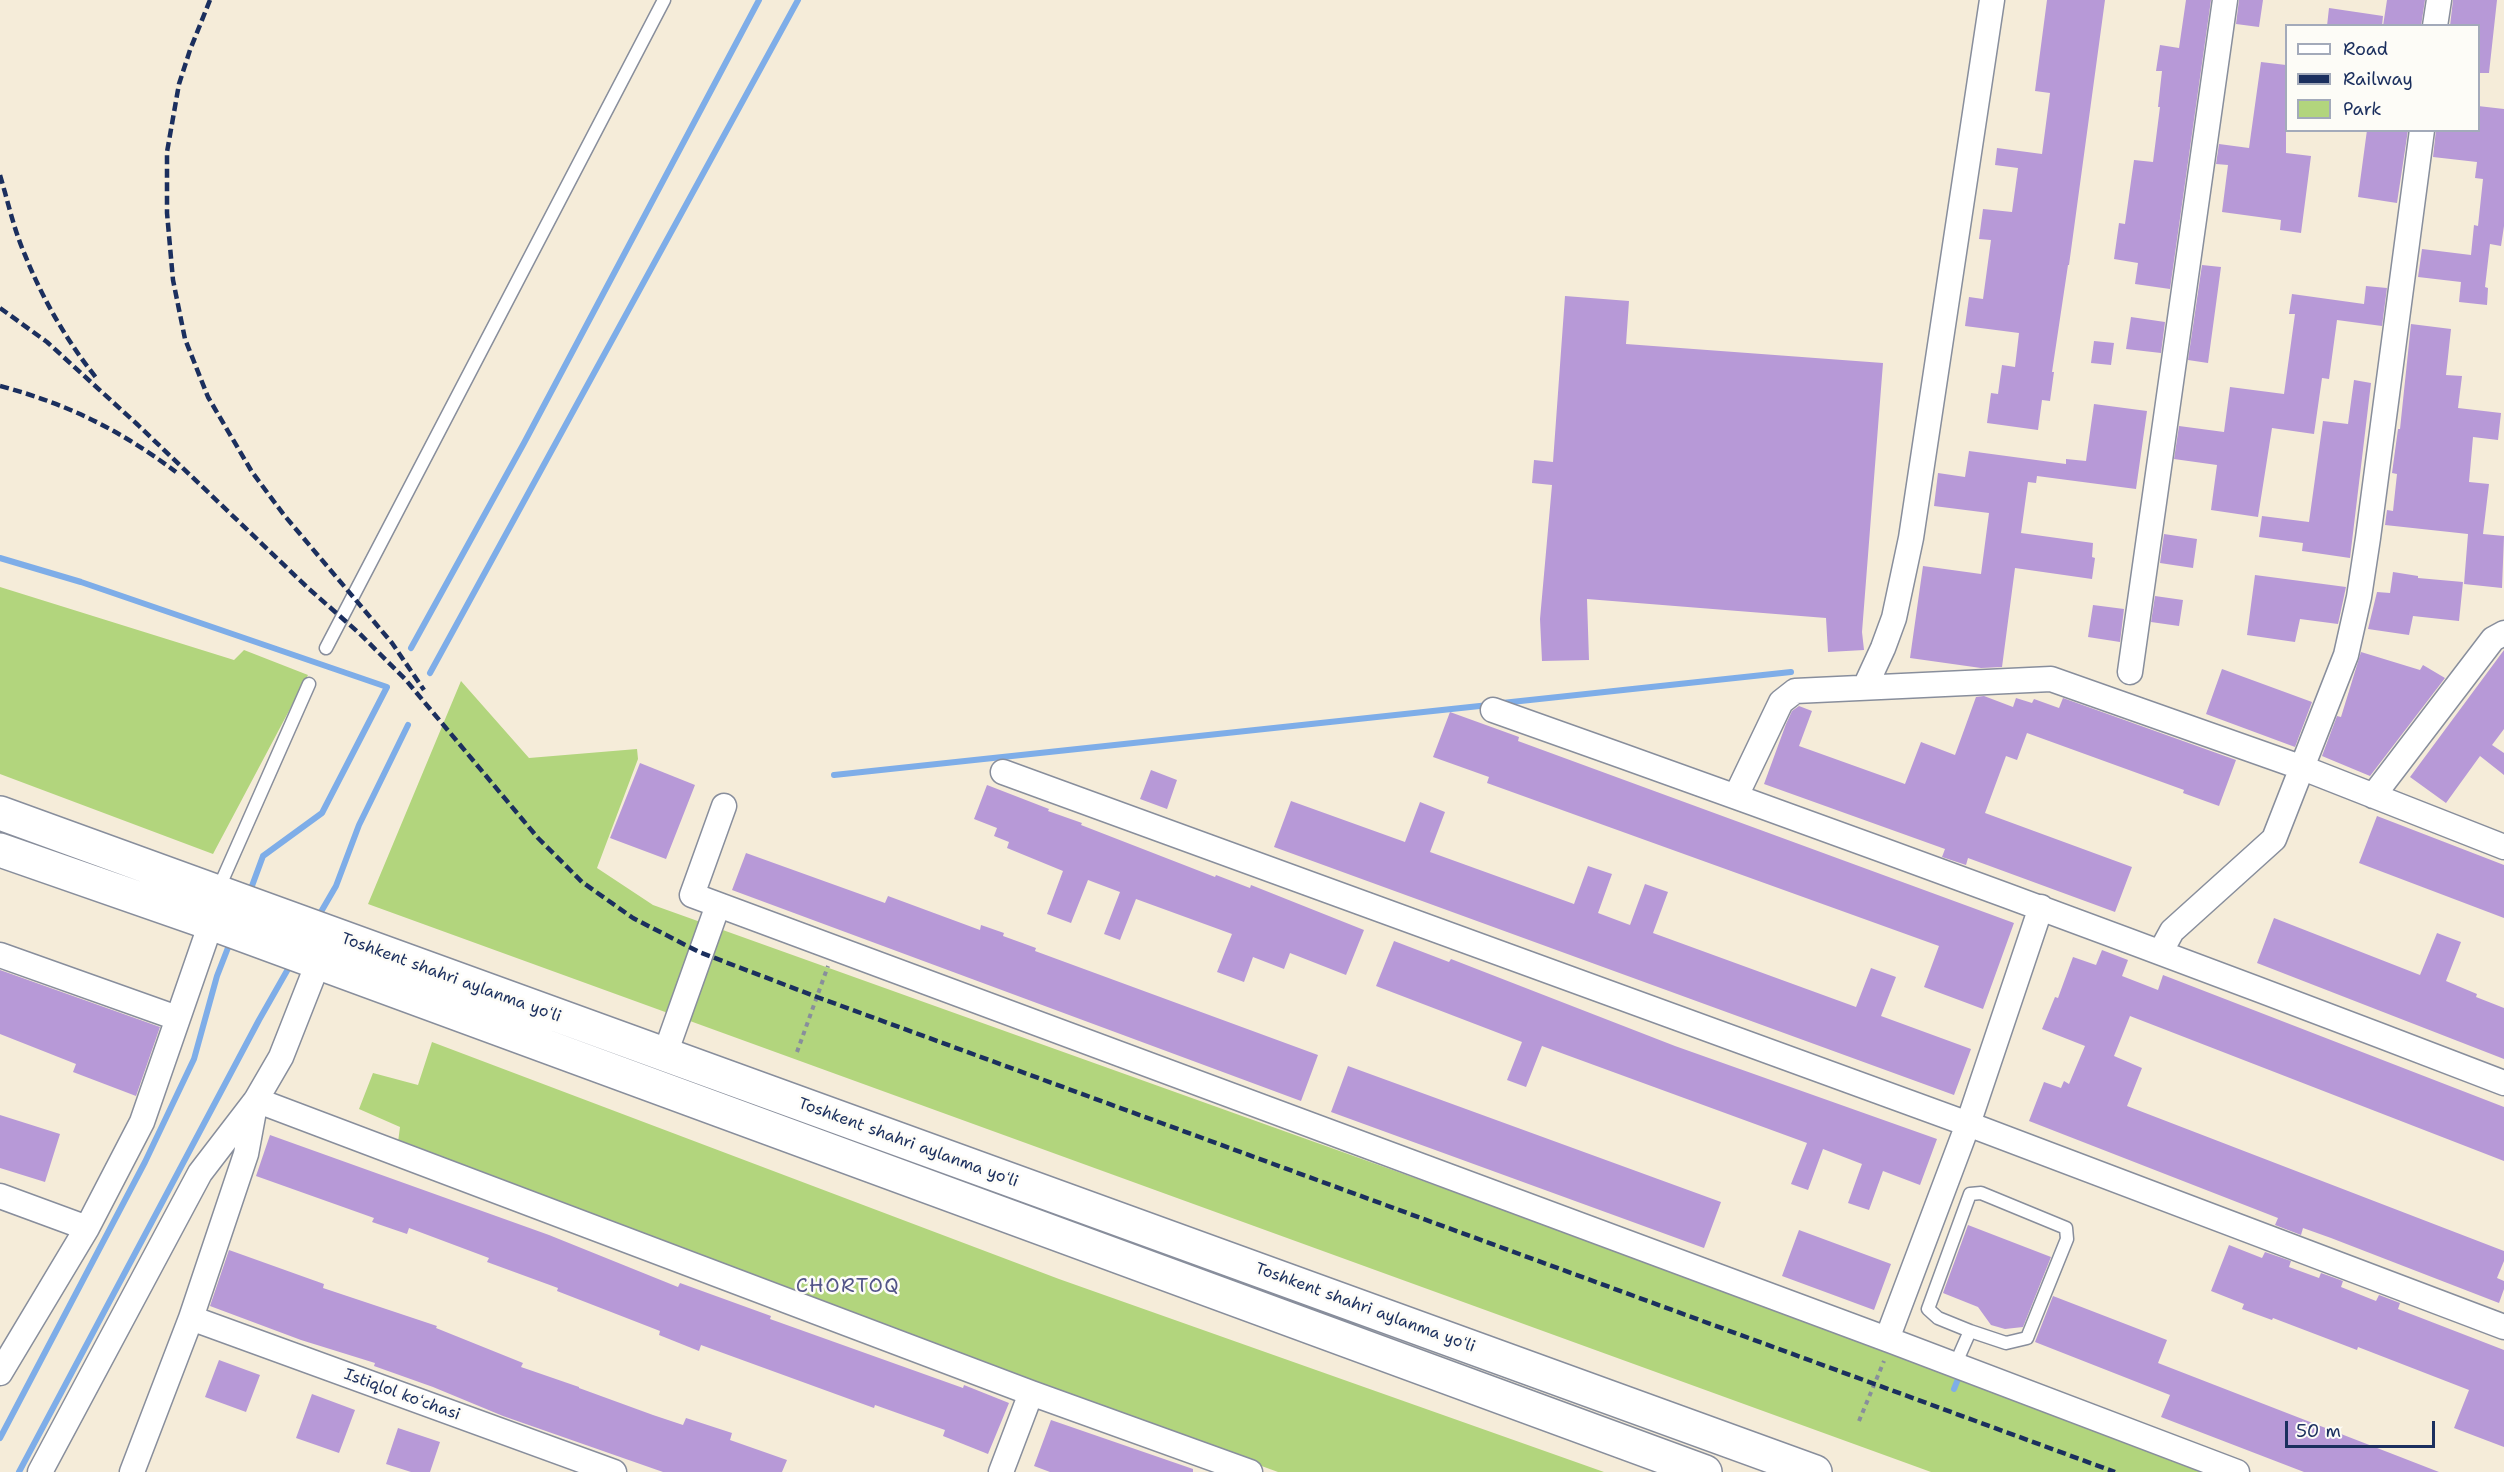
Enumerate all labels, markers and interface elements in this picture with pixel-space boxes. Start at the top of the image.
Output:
legend [2285,24,2480,132]
text: Road [2343,37,2388,61]
text: Railway [2343,67,2413,91]
text: Park [2343,97,2382,121]
street label: Toshkent shahri aylanma yoʻli [338,929,564,1027]
street label: Toshkent shahri aylanma yoʻli [795,1094,1021,1192]
street label: Toshkent shahri aylanma yoʻli [1252,1259,1478,1357]
district label: CHORTOQ [796,1275,900,1299]
street label: Istiqlol koʻchasi [341,1365,463,1425]
scale bar [2288,1409,2438,1447]
text: 50 m [2296,1419,2341,1443]

